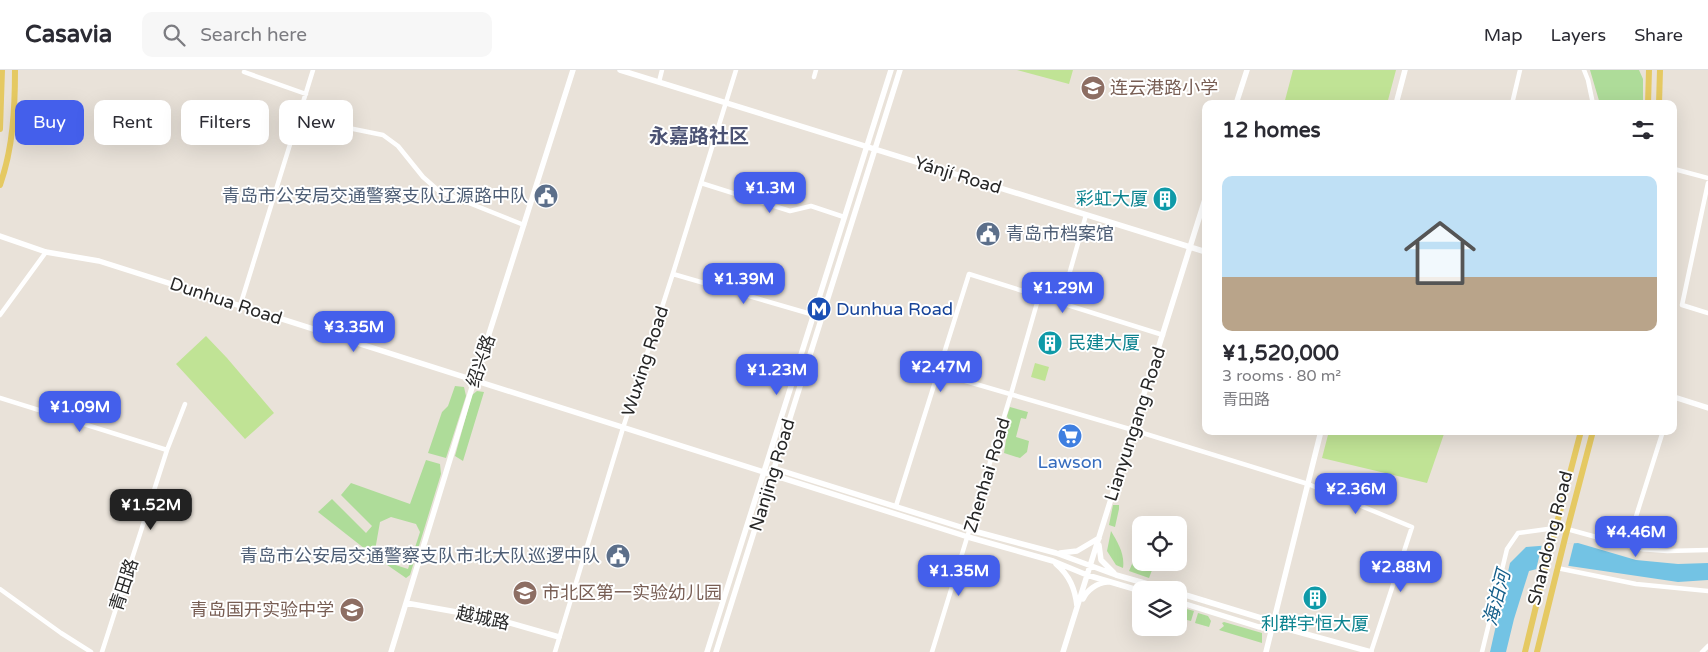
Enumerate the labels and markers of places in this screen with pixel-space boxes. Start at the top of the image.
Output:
school or university icon: 连云港路小学 [1080,75,1106,101]
place label: 连云港路小学 [1110,77,1218,99]
pin: ¥1.3M [735,172,805,214]
public building icon: 青岛市公安局交通警察支队辽源路中队 [533,183,559,209]
place label: 青岛市公安局交通警察支队辽源路中队 [222,185,528,207]
building icon: 彩虹大厦 [1152,186,1178,212]
place label: 彩虹大厦 [1076,188,1148,210]
public building icon: 青岛市档案馆 [975,221,1001,247]
place label: 青岛市档案馆 [1006,223,1114,245]
pin: ¥1.39M [703,262,785,305]
pin: ¥1.29M [1022,272,1104,314]
metro station icon: Dunhua Road [806,296,832,322]
place label: Dunhua Road [836,298,953,320]
pin: ¥3.35M [313,310,395,353]
building icon: 民建大厦 [1037,330,1063,356]
place label: 民建大厦 [1068,332,1140,354]
pin: ¥2.47M [900,350,982,393]
pin: ¥1.23M [736,354,818,396]
pin: ¥1.09M [39,390,121,433]
supermarket icon: Lawson [1057,423,1083,449]
place label: Lawson [1037,451,1103,473]
pin: ¥2.36M [1315,472,1397,515]
pin: ¥1.52M [110,488,192,531]
pin: ¥4.46M [1595,516,1677,558]
public building icon: 青岛市公安局交通警察支队市北大队巡逻中队 [605,543,631,569]
place label: 青岛市公安局交通警察支队市北大队巡逻中队 [240,545,600,567]
pin: ¥2.88M [1360,550,1442,593]
pin: ¥1.35M [918,554,1000,597]
school or university icon: 市北区第一实验幼儿园 [512,580,538,606]
place label: 市北区第一实验幼儿园 [542,582,722,604]
building icon: 利群宇恒大厦 [1302,585,1328,611]
school or university icon: 青岛国开实验中学 [339,597,365,623]
place label: 青岛国开实验中学 [190,599,334,621]
place label: 利群宇恒大厦 [1261,613,1369,635]

